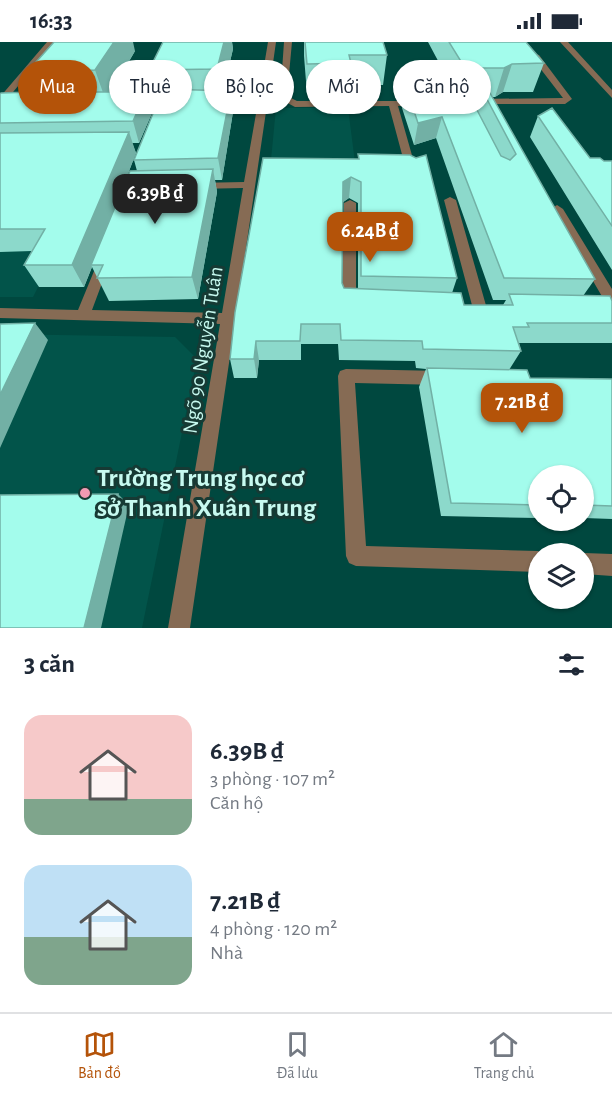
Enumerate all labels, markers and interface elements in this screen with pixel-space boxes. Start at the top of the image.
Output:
text: 16:33 [30,10,73,32]
chip: Mua [18,60,97,114]
chip: Thuê [109,60,192,114]
chip: Bộ lọc [204,60,294,114]
chip: Mới [306,60,381,114]
chip: Căn hộ [393,60,491,114]
pin: 6.39B ₫ [100,174,210,225]
text: 6.39B ₫ [127,183,183,203]
pin: 6.24B ₫ [315,212,425,263]
text: 6.24B ₫ [341,221,399,241]
street label: Ngõ 90 Nguyễn Tuân [178,265,227,435]
pin: 7.21B ₫ [467,383,577,434]
text: 7.21B ₫ [495,392,549,412]
place label: Trường Trung học cơ sở Thanh Xuân Trung [97,465,317,521]
map controls [528,465,594,609]
button: locate [528,465,594,531]
marker: Trường Trung học cơ sở Thanh Xuân Trung [78,486,92,500]
button: layers [528,543,594,609]
icon: filters [555,648,588,681]
text: 3 căn [24,651,75,677]
text: 6.39B ₫ [210,738,284,764]
icon: home [72,739,144,811]
text: 3 phòng · 107 m² [210,769,335,789]
text: Căn hộ [210,793,263,813]
text: 7.21B ₫ [210,888,280,914]
icon: home [72,889,144,961]
text: 4 phòng · 120 m² [210,919,337,939]
text: Nhà [210,943,243,963]
tab: Bản đồ [78,1028,121,1083]
tab: Đã lưu [277,1028,318,1083]
tab: Trang chủ [474,1028,534,1083]

